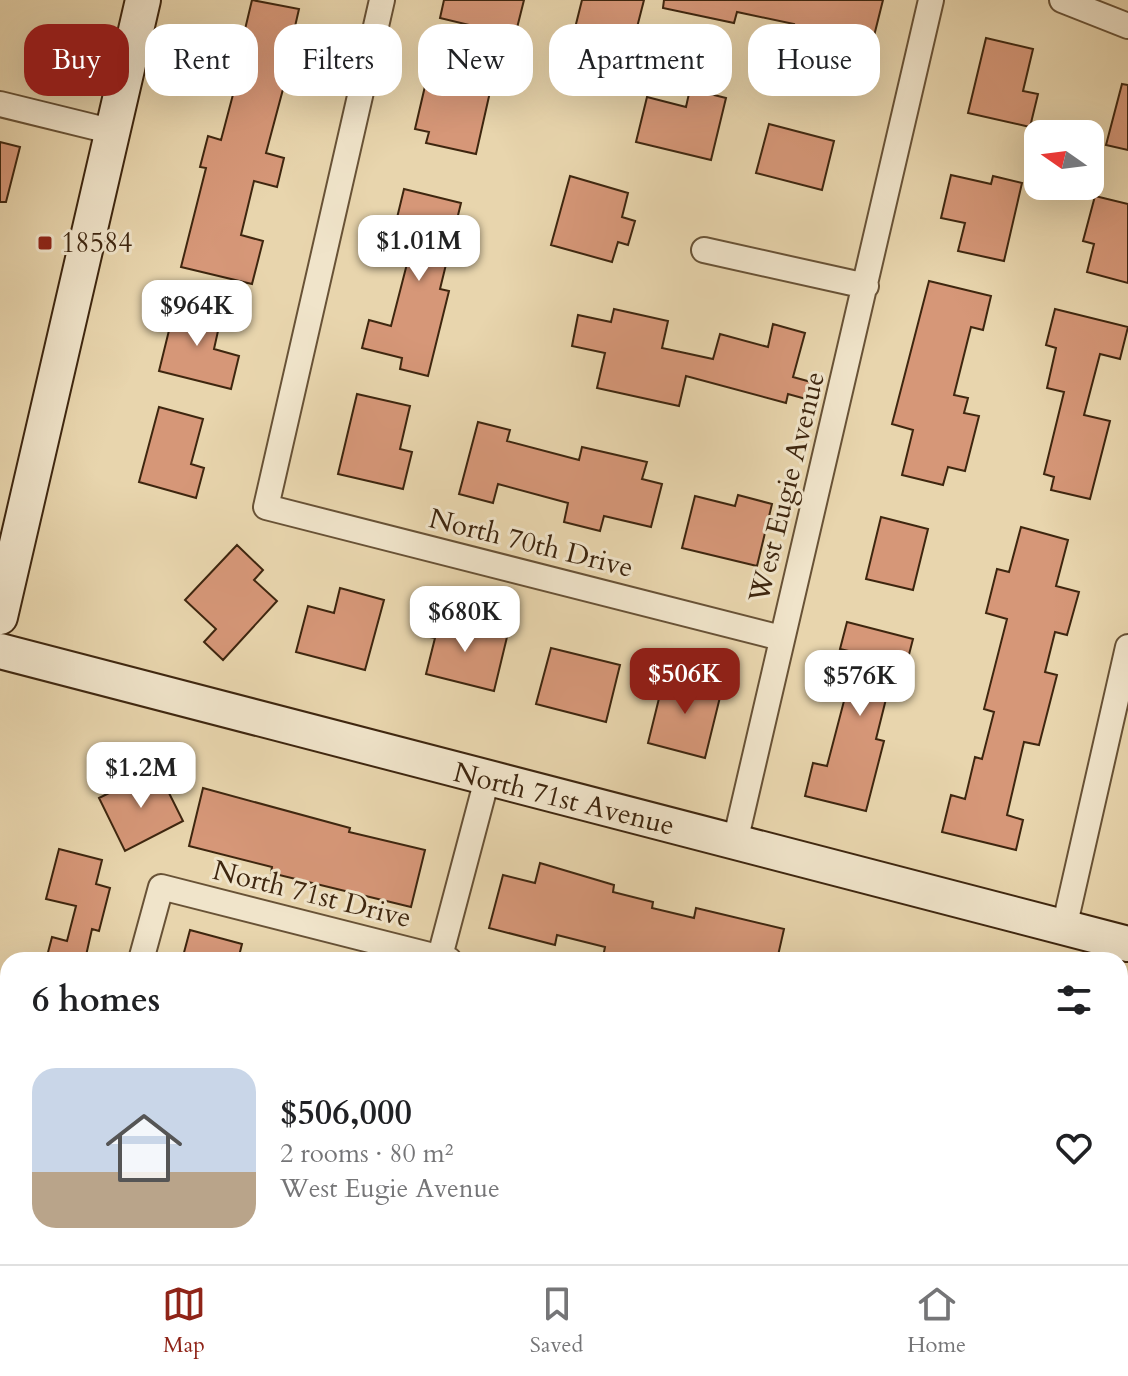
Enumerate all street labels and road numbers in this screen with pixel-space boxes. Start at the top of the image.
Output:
street label: West Eugie Avenue [740,368,834,607]
street label: North 70th Drive [425,499,637,587]
street label: North 71st Avenue [450,753,678,845]
street label: North 71st Drive [209,851,415,937]

